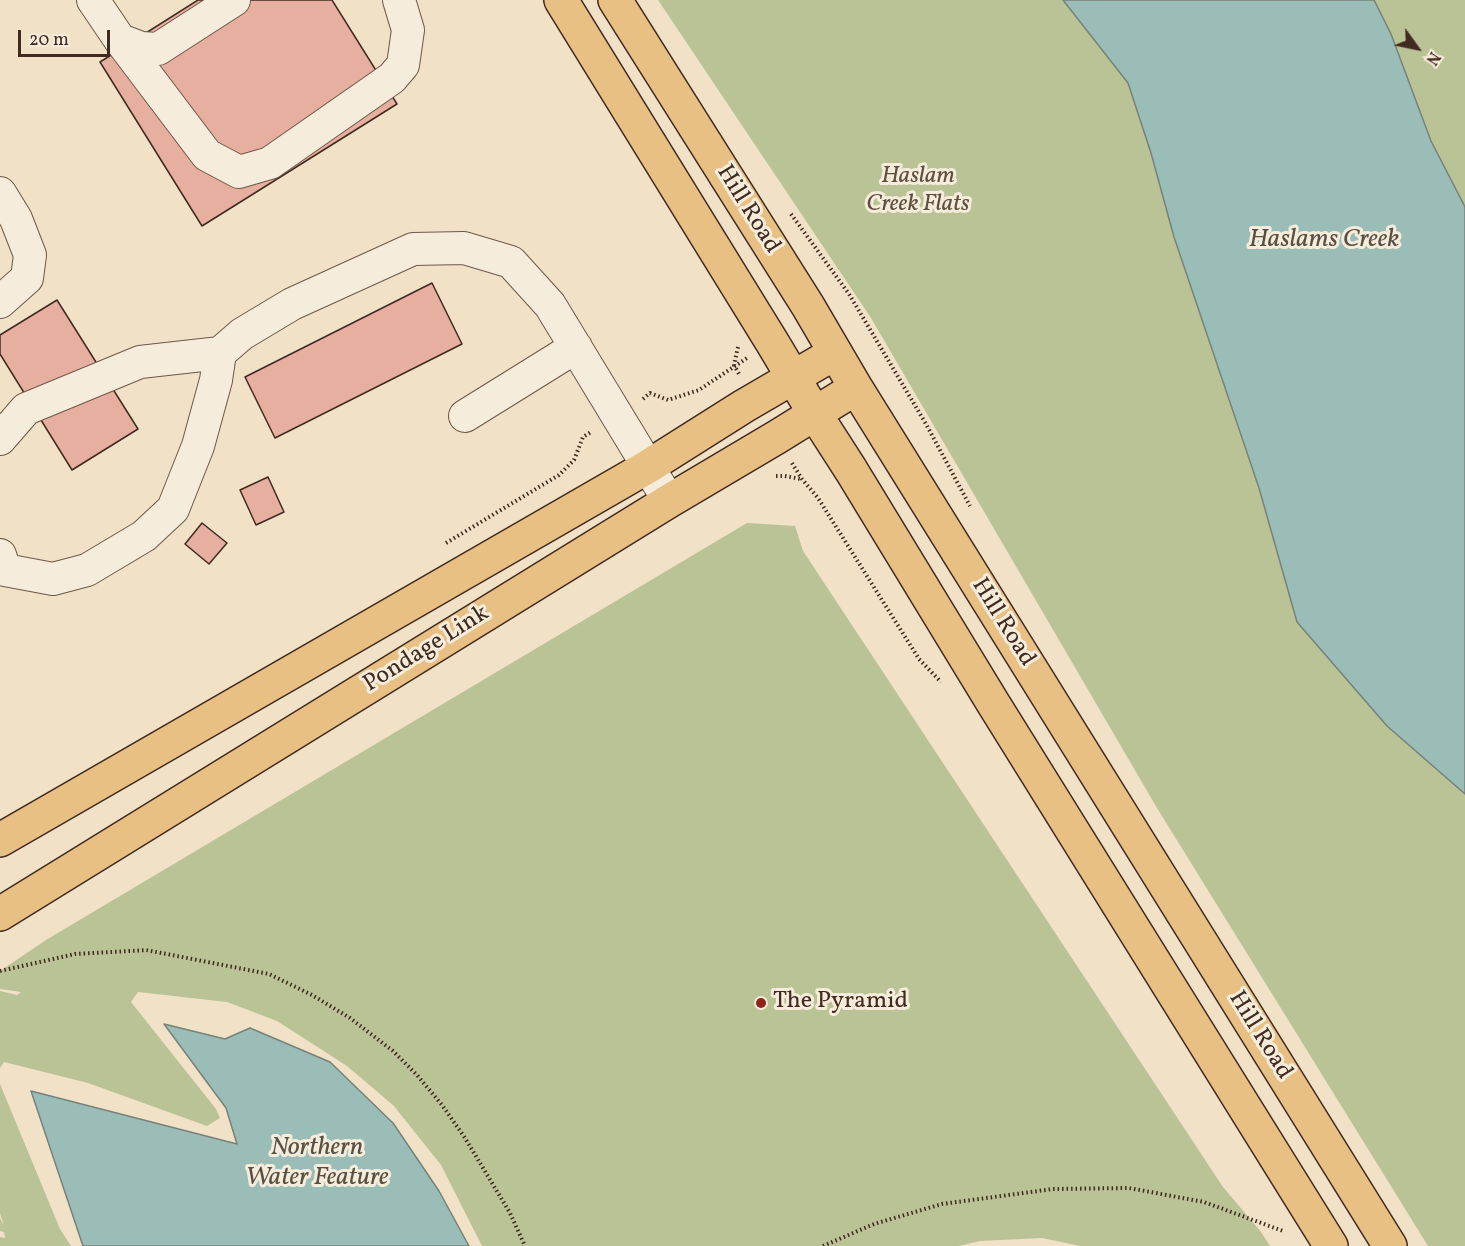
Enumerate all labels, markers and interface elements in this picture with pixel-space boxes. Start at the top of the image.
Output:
scale bar [21,18,112,56]
north arrow [1387,18,1447,78]
text: 20 m [29,28,69,53]
text: N [1420,47,1444,69]
street label: Hill Road [709,161,785,259]
park label: Haslam Creek Flats [866,164,970,220]
water label: Haslams Creek [1249,225,1399,257]
street label: Hill Road [964,574,1040,672]
street label: Pondage Link [359,600,495,700]
street label: Hill Road [1221,987,1297,1085]
place label: The Pyramid [773,989,908,1017]
marker: The Pyramid [754,996,768,1010]
water label: Northern Water Feature [246,1133,388,1194]

